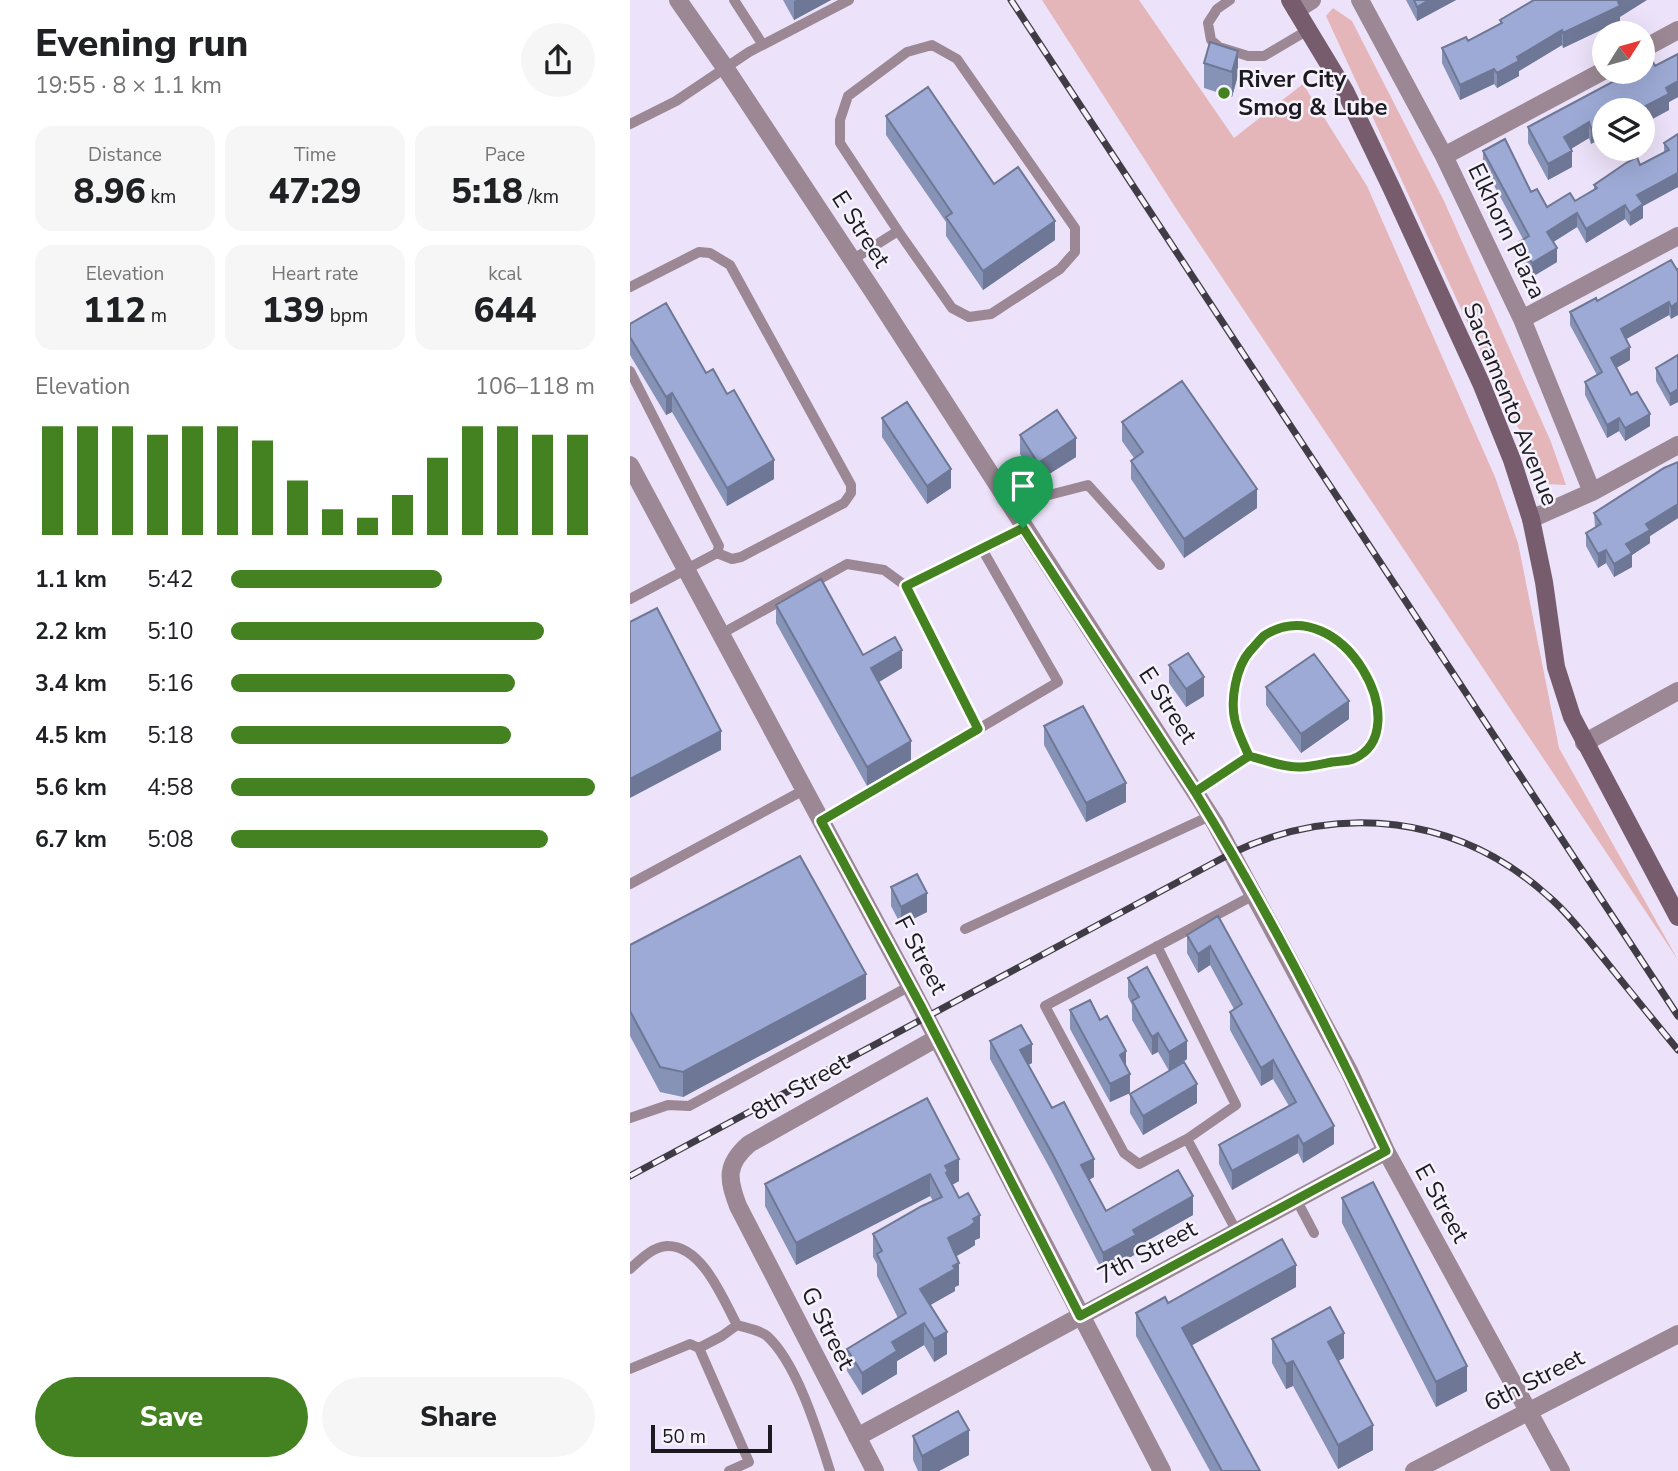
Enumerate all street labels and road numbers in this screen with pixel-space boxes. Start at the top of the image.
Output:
street label: Elkhorn Plaza [1460,158,1554,304]
street label: E Street [824,184,898,274]
street label: Sacramento Avenue [1456,298,1566,510]
street label: E Street [1131,660,1205,750]
street label: F Street [887,910,955,1000]
street label: 8th Street [745,1046,855,1128]
street label: E Street [1407,1158,1477,1249]
street label: 7th Street [1092,1212,1203,1292]
street label: G Street [794,1281,863,1375]
street label: 6th Street [1479,1341,1590,1419]

